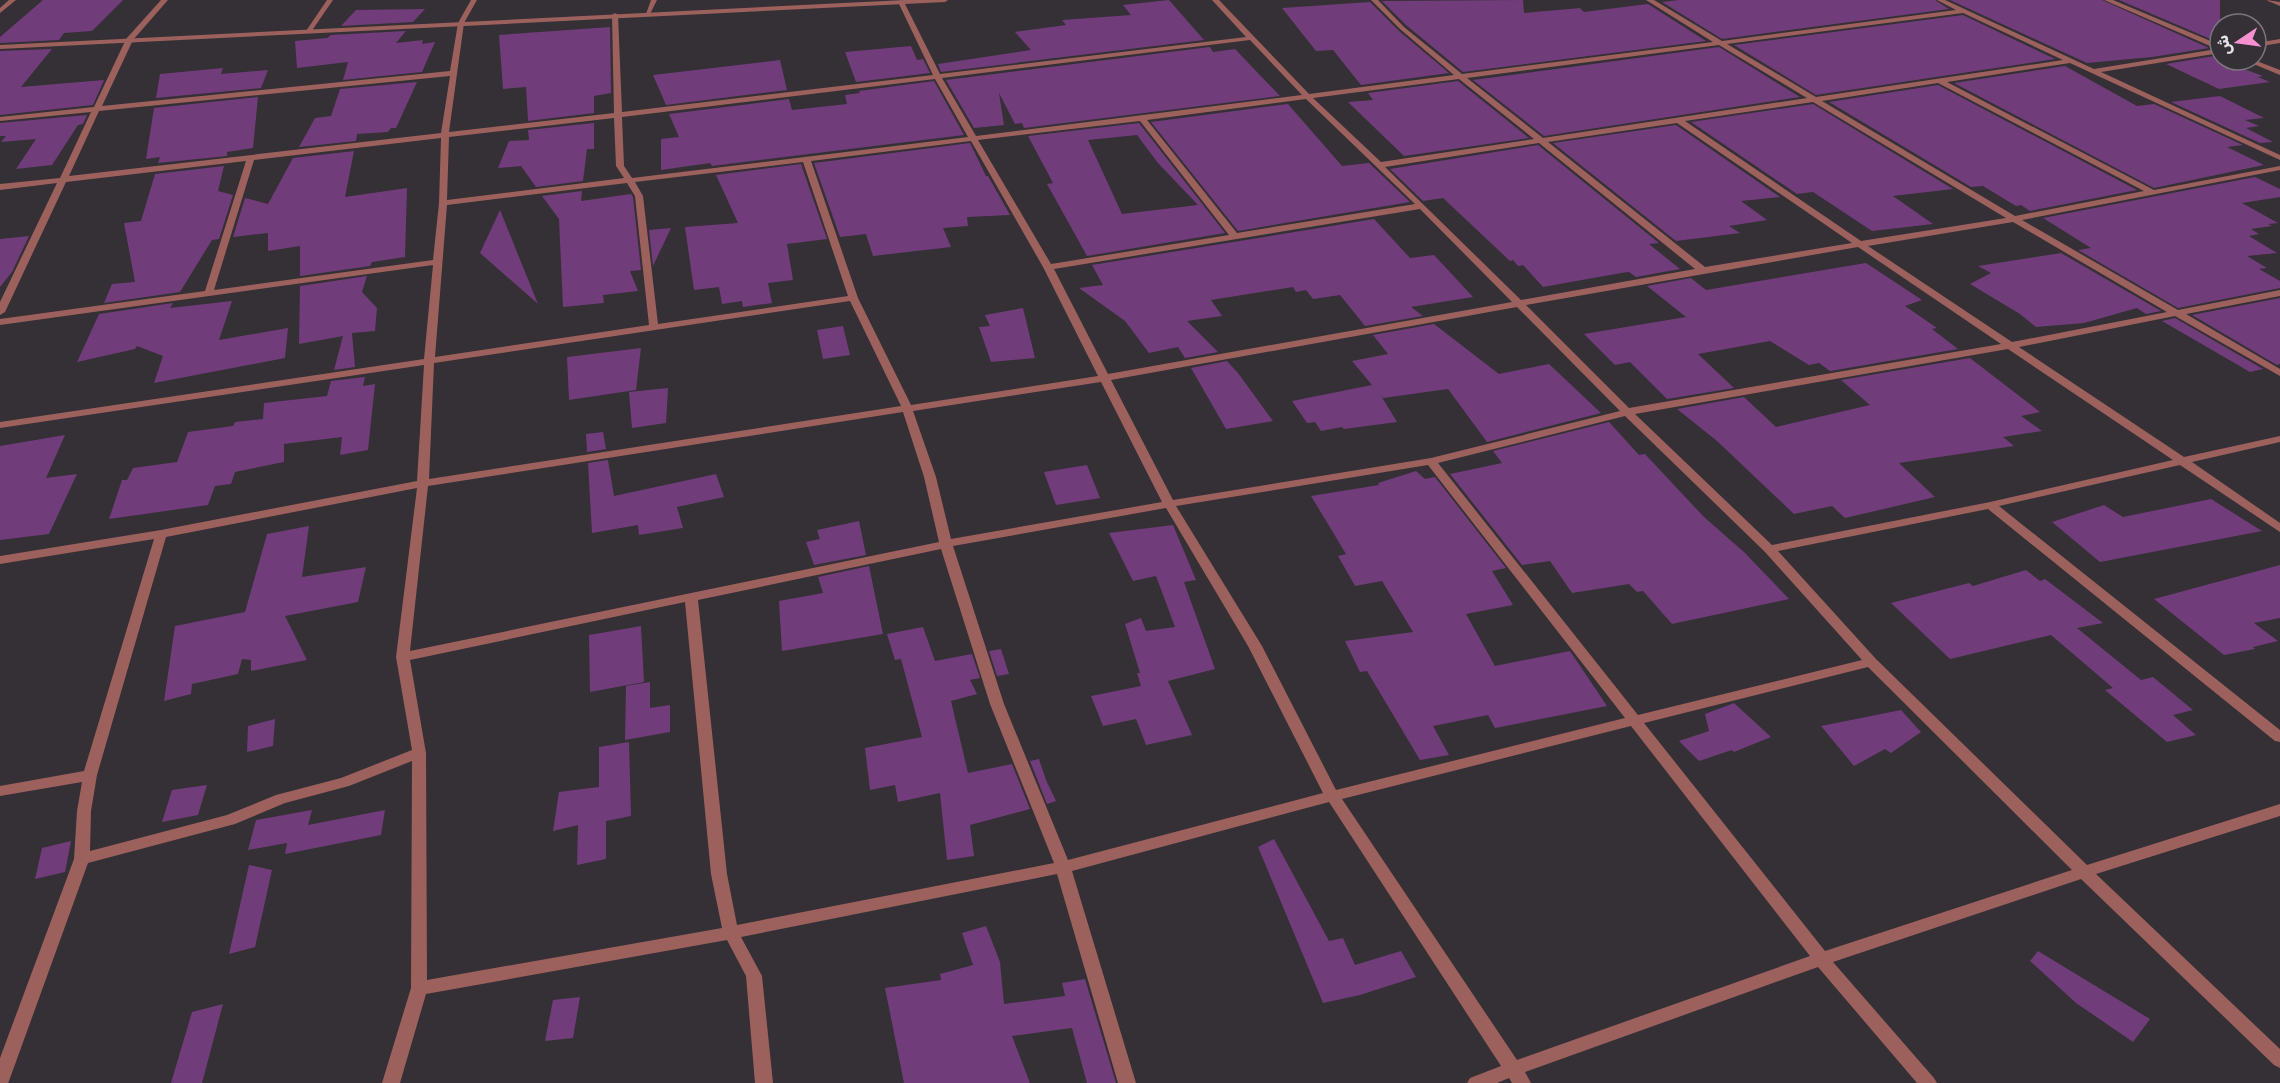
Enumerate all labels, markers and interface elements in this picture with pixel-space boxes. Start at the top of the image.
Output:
north arrow [2208,12,2268,72]
text: ش [2212,33,2235,57]

